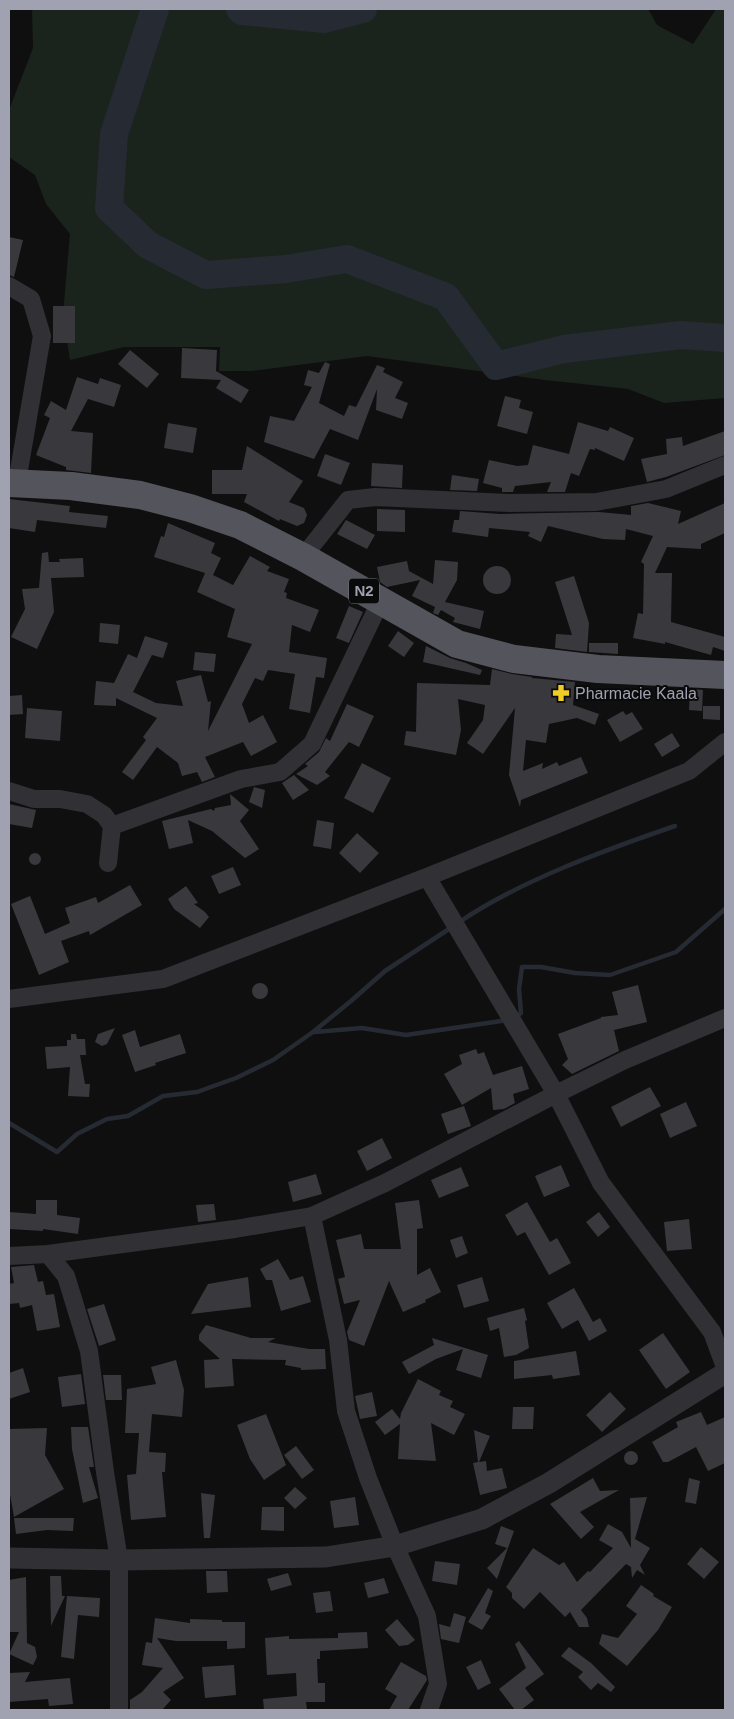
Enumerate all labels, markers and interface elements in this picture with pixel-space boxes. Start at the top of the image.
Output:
road number: N2 [349,578,379,604]
pharmacy icon: Pharmacie Kaala [551,683,571,703]
place label: Pharmacie Kaala [575,685,697,702]

